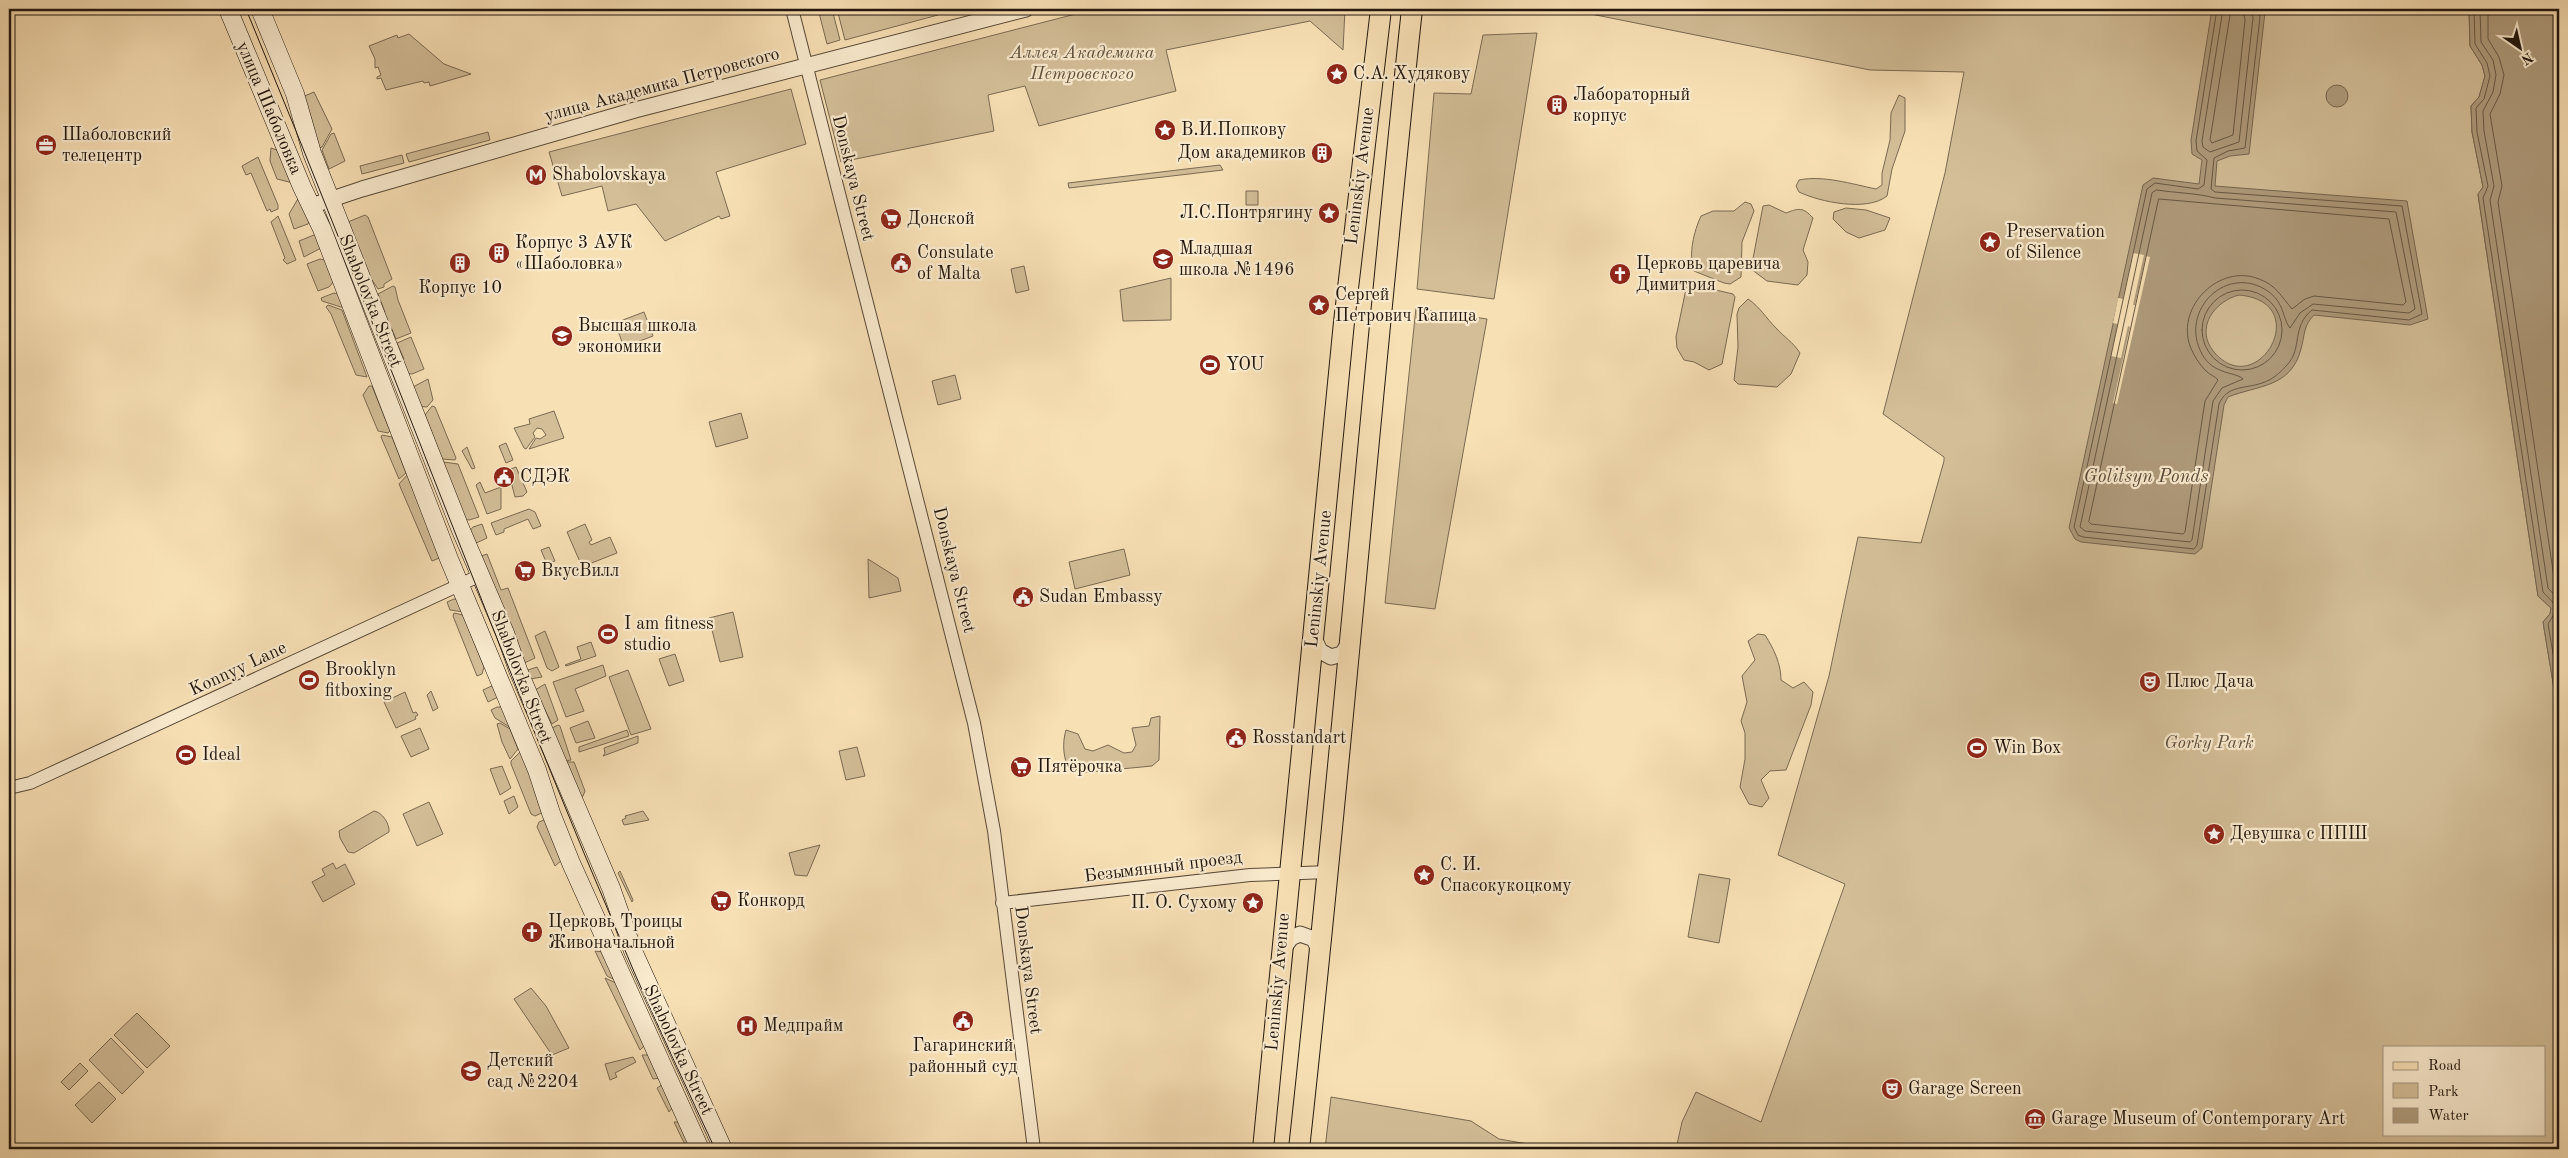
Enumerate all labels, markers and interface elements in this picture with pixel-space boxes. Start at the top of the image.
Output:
north arrow [2496,22,2546,72]
street label: улица Шаболовка [233,39,305,177]
park label: Аллея Академика Петровского [1009,44,1155,83]
street label: улица Академика Петровского [543,45,781,125]
text: N [2518,49,2535,67]
place icon: С.А. Худякову [1325,62,1349,86]
place label: С.А. Худякову [1353,65,1471,83]
place label: Лабораторный корпус [1573,86,1690,125]
building icon: Лабораторный корпус [1545,93,1569,117]
street label: Leninskiy Avenue [1343,106,1377,246]
street label: Donskaya Street [829,113,877,243]
place icon: В.И.Попкову [1153,118,1177,142]
place label: В.И.Попкову [1181,121,1287,139]
place label: Шаболовский телецентр [62,126,171,165]
office icon: Шаболовский телецентр [34,133,58,157]
building icon: Дом академиков [1310,141,1334,165]
place label: Дом академиков [1178,144,1306,162]
metro station icon: Shabolovskaya [524,163,548,187]
place label: Shabolovskaya [552,166,666,184]
place icon: Л.С.Понтрягину [1317,201,1341,225]
place label: Л.С.Понтрягину [1180,204,1313,222]
supermarket icon: Донской [879,207,903,231]
place label: Донской [907,210,975,228]
place label: Preservation of Silence [2006,223,2105,262]
place icon: Preservation of Silence [1978,230,2002,254]
street label: Shabolovka Street [335,232,405,370]
place label: Корпус 3 АУК «Шаболовка» [515,234,633,273]
place label: Младшая школа №1496 [1179,240,1295,279]
building icon: Корпус 3 АУК «Шаболовка» [487,241,511,265]
place label: Consulate of Malta [917,244,993,283]
school or university icon: Младшая школа №1496 [1151,247,1175,271]
building icon: Корпус 10 [448,251,472,275]
public building icon: Consulate of Malta [889,251,913,275]
place label: Церковь царевича Димитрия [1636,255,1781,294]
church icon: Церковь царевича Димитрия [1608,262,1632,286]
place label: Корпус 10 [418,279,502,297]
place label: Сергей Петрович Капица [1335,286,1477,325]
place icon: Сергей Петрович Капица [1307,293,1331,317]
place label: Высшая школа экономики [578,317,697,356]
school or university icon: Высшая школа экономики [550,324,574,348]
sports icon: YOU [1198,353,1222,377]
place label: YOU [1226,356,1264,374]
public building icon: СДЭК [492,465,516,489]
place label: СДЭК [520,468,570,486]
water label: Golitsyn Ponds [2084,468,2208,487]
street label: Donskaya Street [930,505,978,635]
street label: Leninskiy Avenue [1303,509,1335,649]
supermarket icon: ВкусВилл [513,559,537,583]
place label: ВкусВилл [541,562,619,580]
public building icon: Sudan Embassy [1011,585,1035,609]
place label: Sudan Embassy [1039,588,1163,606]
street label: Shabolovka Street [487,608,555,746]
place label: I am fitness studio [624,615,714,654]
sports icon: I am fitness studio [596,622,620,646]
street label: Konnyy Lane [187,639,289,699]
place label: Brooklyn fitboxing [325,661,396,700]
sports icon: Brooklyn fitboxing [297,668,321,692]
theatre icon: Плюс Дача [2138,670,2162,694]
place label: Плюс Дача [2166,673,2254,691]
public building icon: Rosstandart [1224,726,1248,750]
place label: Rosstandart [1252,729,1346,747]
park label: Gorky Park [2164,734,2254,752]
sports icon: Win Box [1965,736,1989,760]
place label: Win Box [1993,739,2061,757]
sports icon: Ideal [174,743,198,767]
place label: Ideal [202,746,241,764]
supermarket icon: Пятёрочка [1009,755,1033,779]
place label: Пятёрочка [1037,758,1123,776]
place icon: Девушка с ППШ [2202,822,2226,846]
place label: Девушка с ППШ [2230,825,2368,843]
street label: Безымянный проезд [1083,848,1243,886]
place label: С. И. Спасокукоцкому [1440,856,1572,895]
place icon: С. И. Спасокукоцкому [1412,863,1436,887]
supermarket icon: Конкорд [709,889,733,913]
place icon: П. О. Сухому [1241,891,1265,915]
place label: Конкорд [737,892,805,910]
place label: П. О. Сухому [1131,894,1237,912]
street label: Donskaya Street [1011,905,1045,1035]
street label: Leninskiy Avenue [1263,912,1293,1052]
place label: Церковь Троицы Живоначальной [548,913,683,952]
church icon: Церковь Троицы Живоначальной [520,920,544,944]
street label: Shabolovka Street [640,982,716,1118]
public building icon: Гагаринский районный суд [951,1009,975,1033]
hospital icon: Медпрайм [735,1014,759,1038]
place label: Медпрайм [763,1017,843,1035]
place label: Гагаринский районный суд [909,1037,1017,1076]
legend [2383,1046,2546,1136]
place label: Детский сад №2204 [487,1052,579,1091]
school or university icon: Детский сад №2204 [459,1059,483,1083]
text: Road [2428,1059,2462,1074]
theatre icon: Garage Screen [1880,1077,1904,1101]
place label: Garage Screen [1908,1080,2022,1098]
text: Park [2428,1085,2459,1100]
museum icon: Garage Museum of Contemporary Art [2023,1107,2047,1131]
text: Water [2428,1109,2469,1124]
place label: Garage Museum of Contemporary Art [2051,1110,2345,1128]

